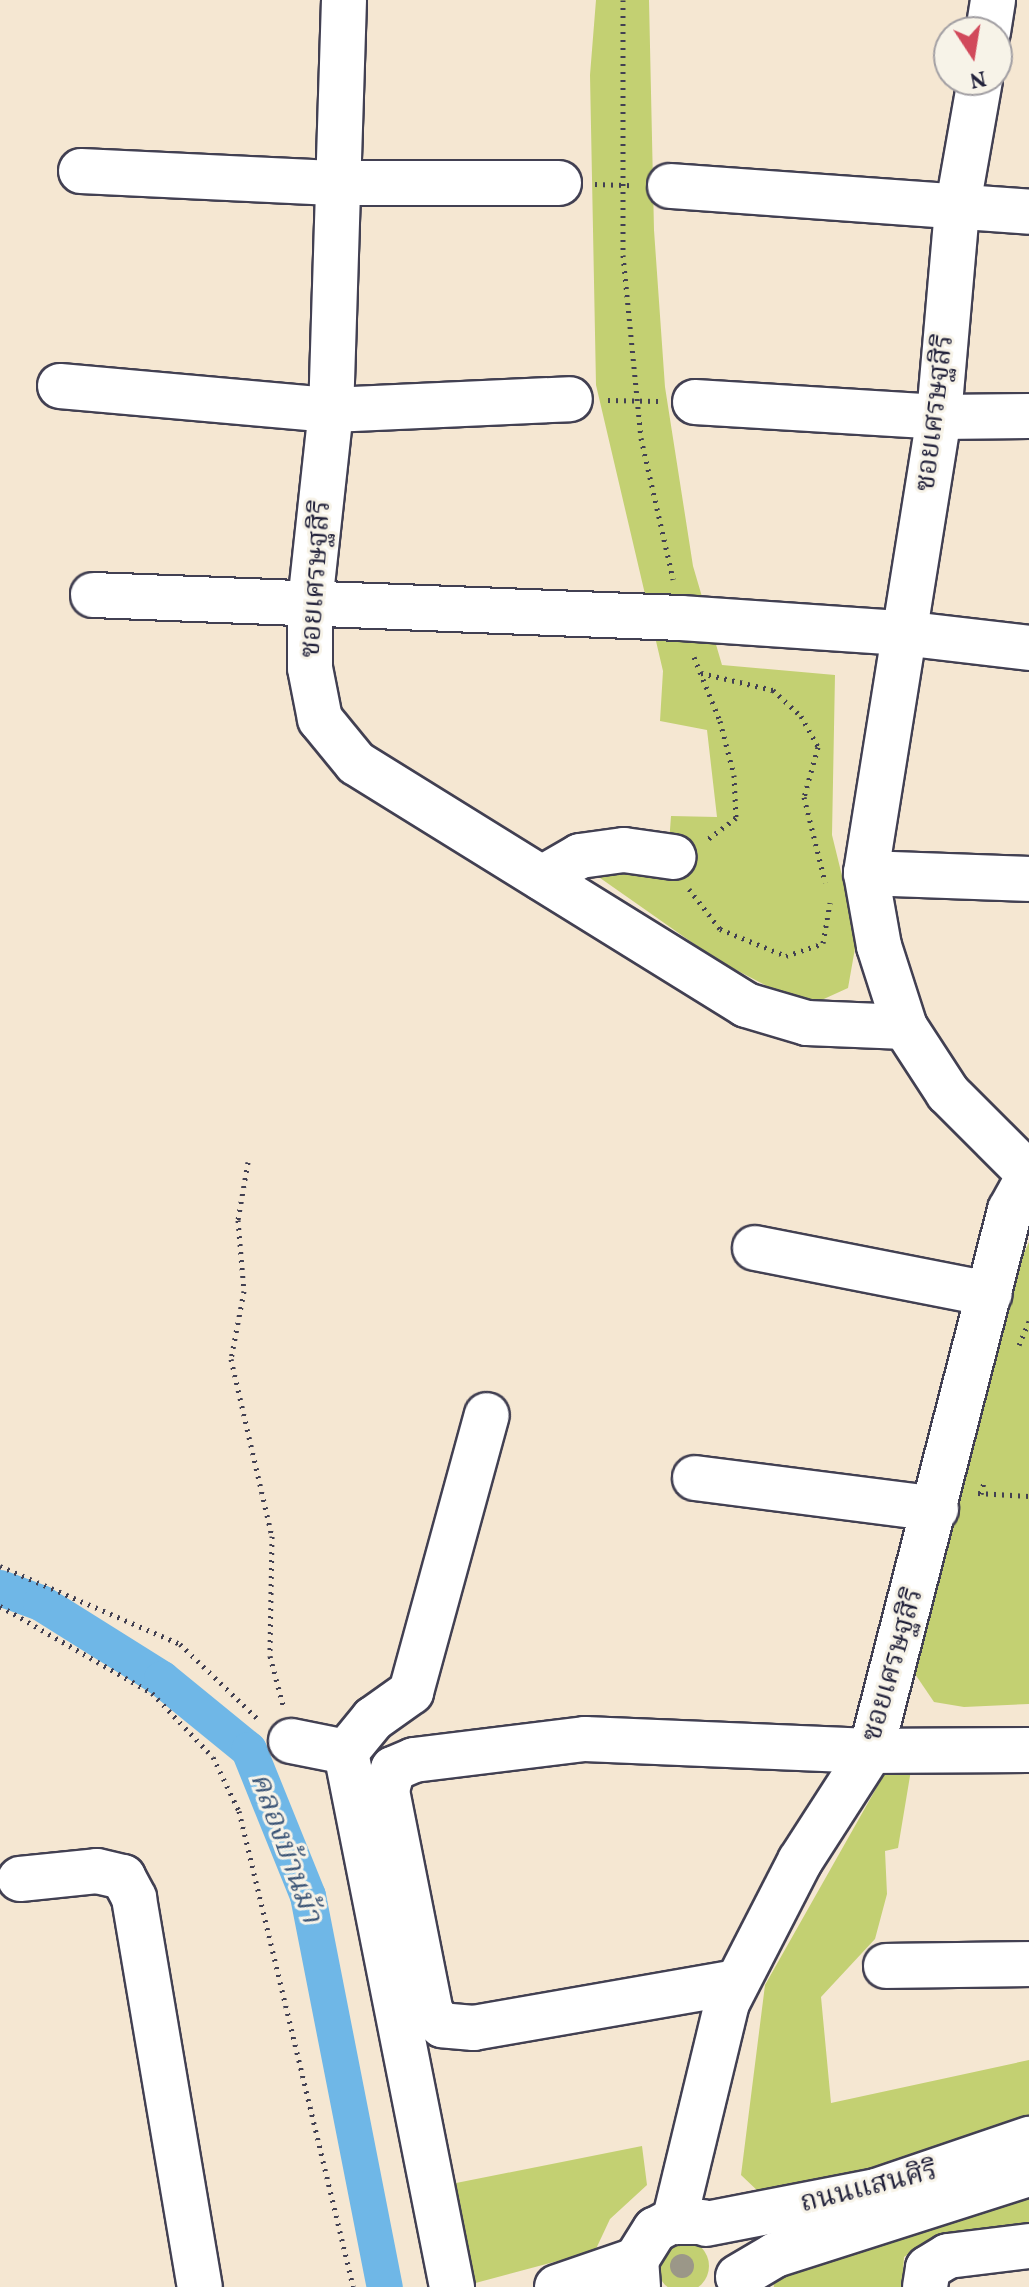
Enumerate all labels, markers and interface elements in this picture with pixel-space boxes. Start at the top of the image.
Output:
north arrow [933,16,1013,96]
text: N [967,61,989,95]
street label: ซอยเศรษฐสิริ [910,332,962,494]
street label: ซอยเศรษฐสิริ [295,499,339,659]
street label: ซอยเศรษฐสิริ [856,1584,932,1746]
water label: คลองบ้านม้า [241,1768,329,1928]
street label: ถนนแสนศิริ [797,2155,941,2221]

